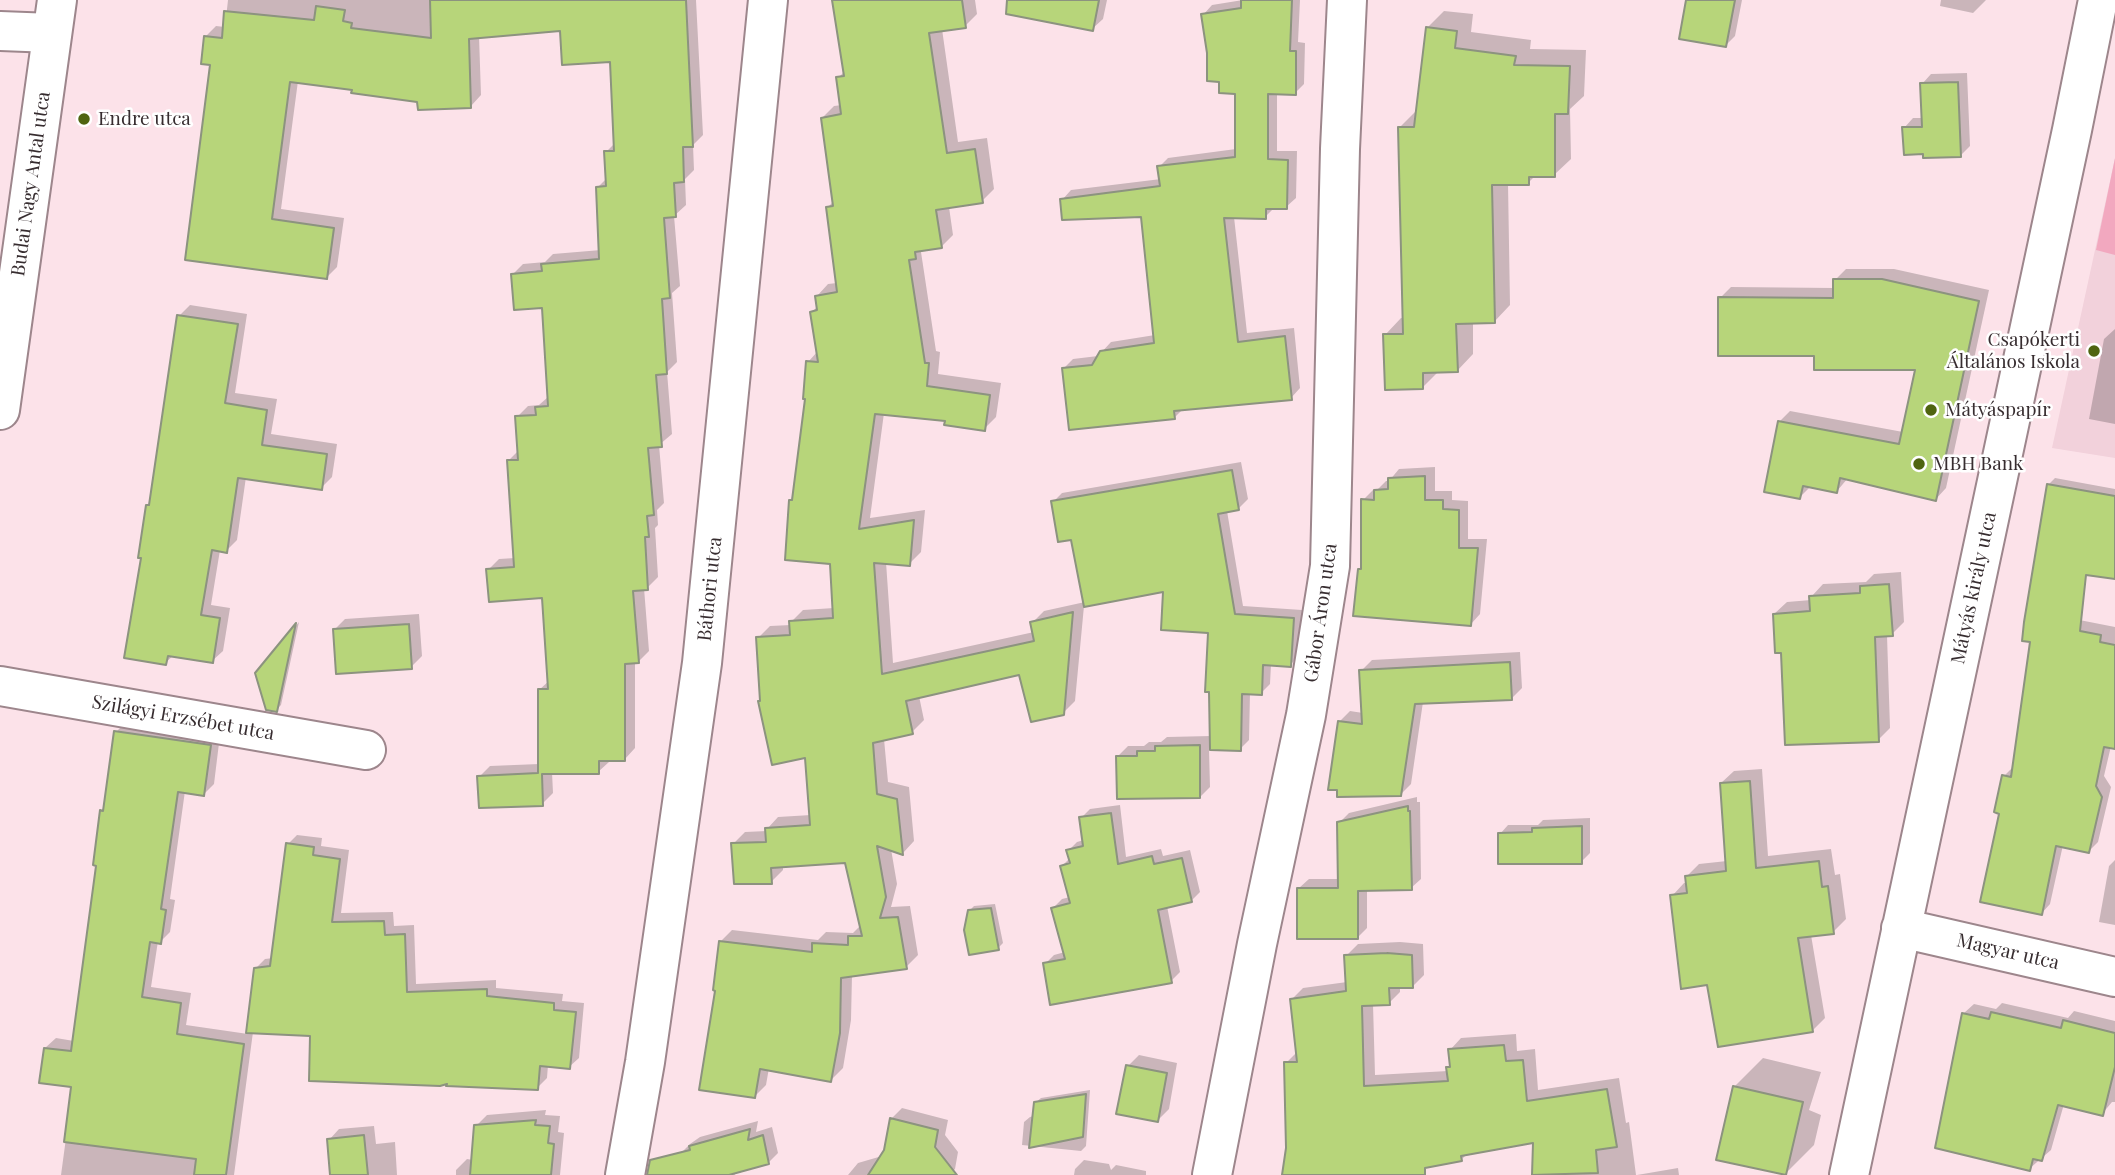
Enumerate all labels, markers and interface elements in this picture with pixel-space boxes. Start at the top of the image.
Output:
street label: Budai Nagy Antal utca [7,90,55,278]
place label: Endre utca [98,108,191,130]
marker: Endre utca [76,111,92,127]
place label: Csapókerti Általános Iskola [1947,329,2080,373]
marker: Csapókerti Általános Iskola [2086,343,2102,359]
place label: Mátyáspapír [1945,399,2051,421]
marker: Mátyáspapír [1923,402,1939,418]
place label: MBH Bank [1933,453,2023,475]
marker: MBH Bank [1911,456,1927,472]
street label: Mátyás király utca [1947,510,2001,666]
street label: Báthori utca [693,536,727,642]
street label: Gábor Áron utca [1300,542,1342,684]
street label: Szilágyi Erzsébet utca [90,691,276,745]
street label: Magyar utca [1955,929,2061,975]

